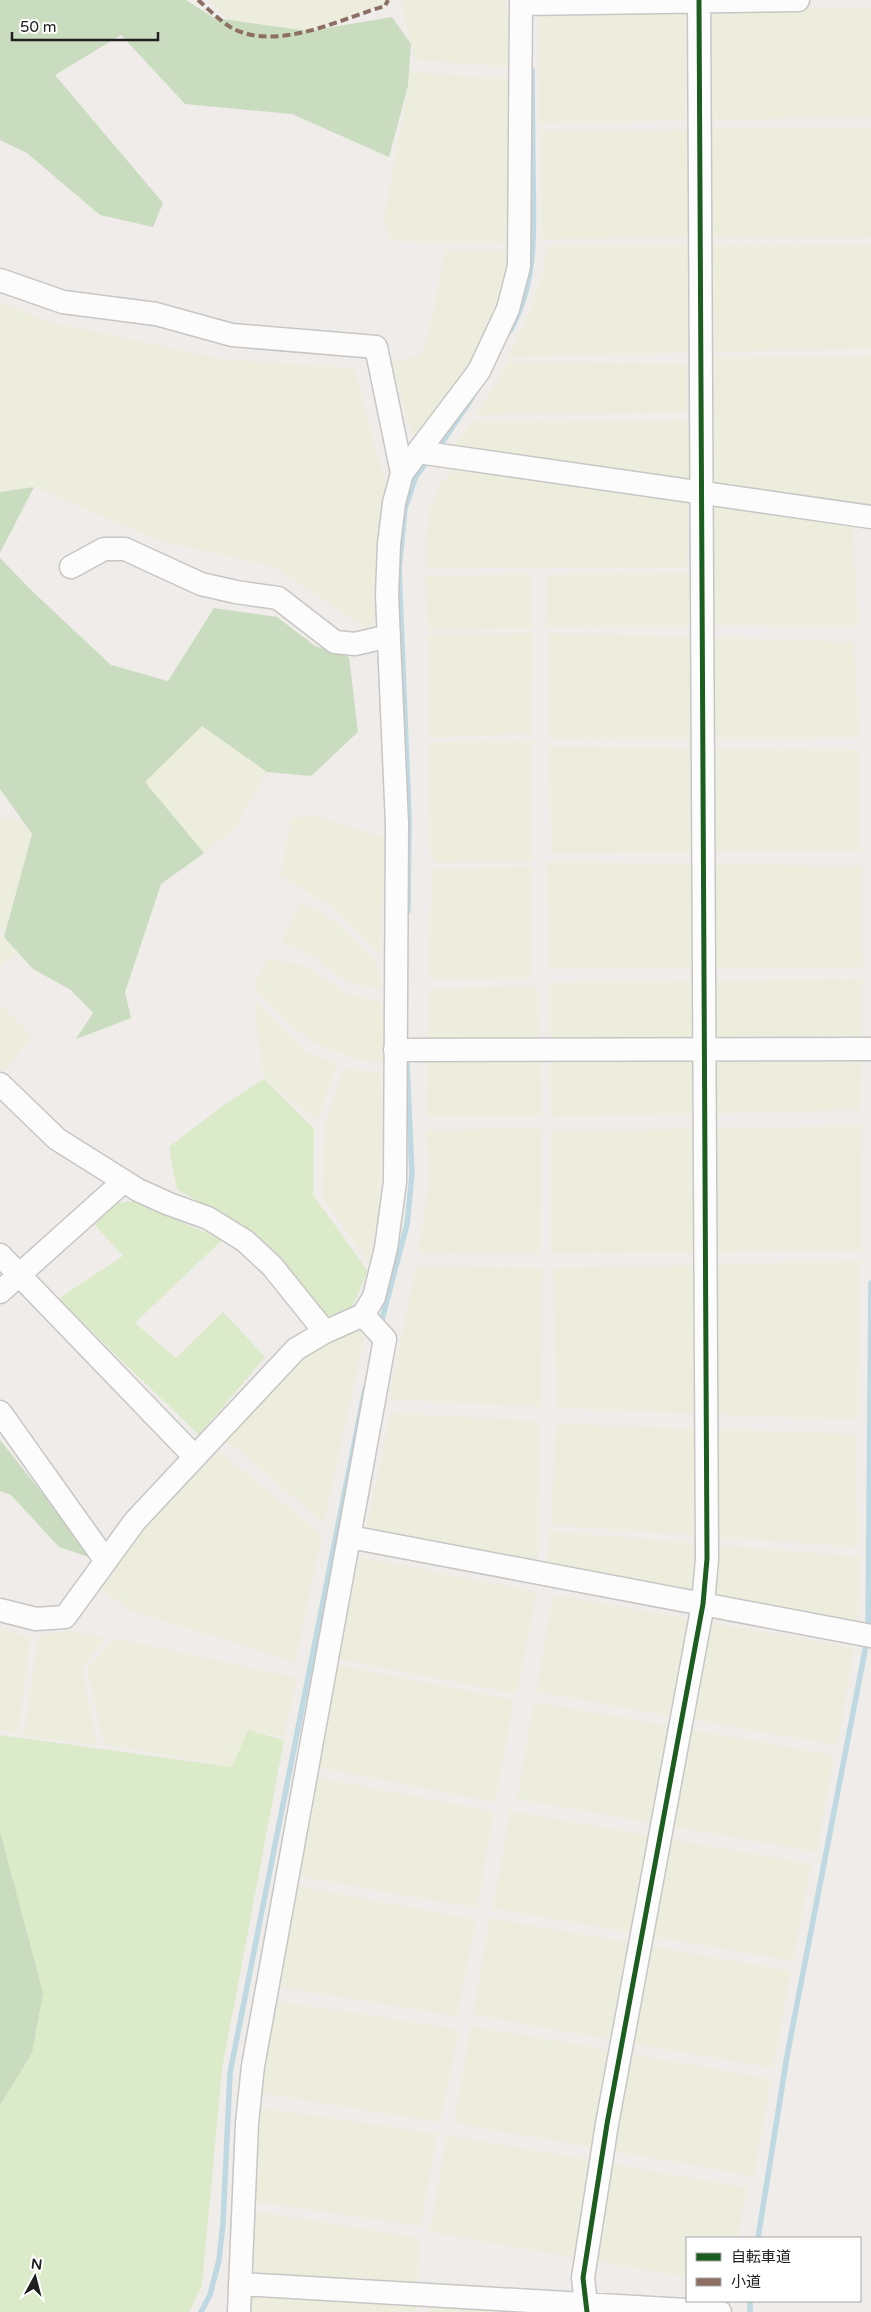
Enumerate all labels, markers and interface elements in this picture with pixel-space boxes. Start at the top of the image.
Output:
scale bar [12,10,159,42]
text: 50 m [20,18,57,36]
legend [686,2237,861,2302]
text: 自転車道 [731,2248,791,2266]
north arrow [10,2252,60,2302]
text: N [30,2255,43,2274]
text: 小道 [731,2273,761,2291]

